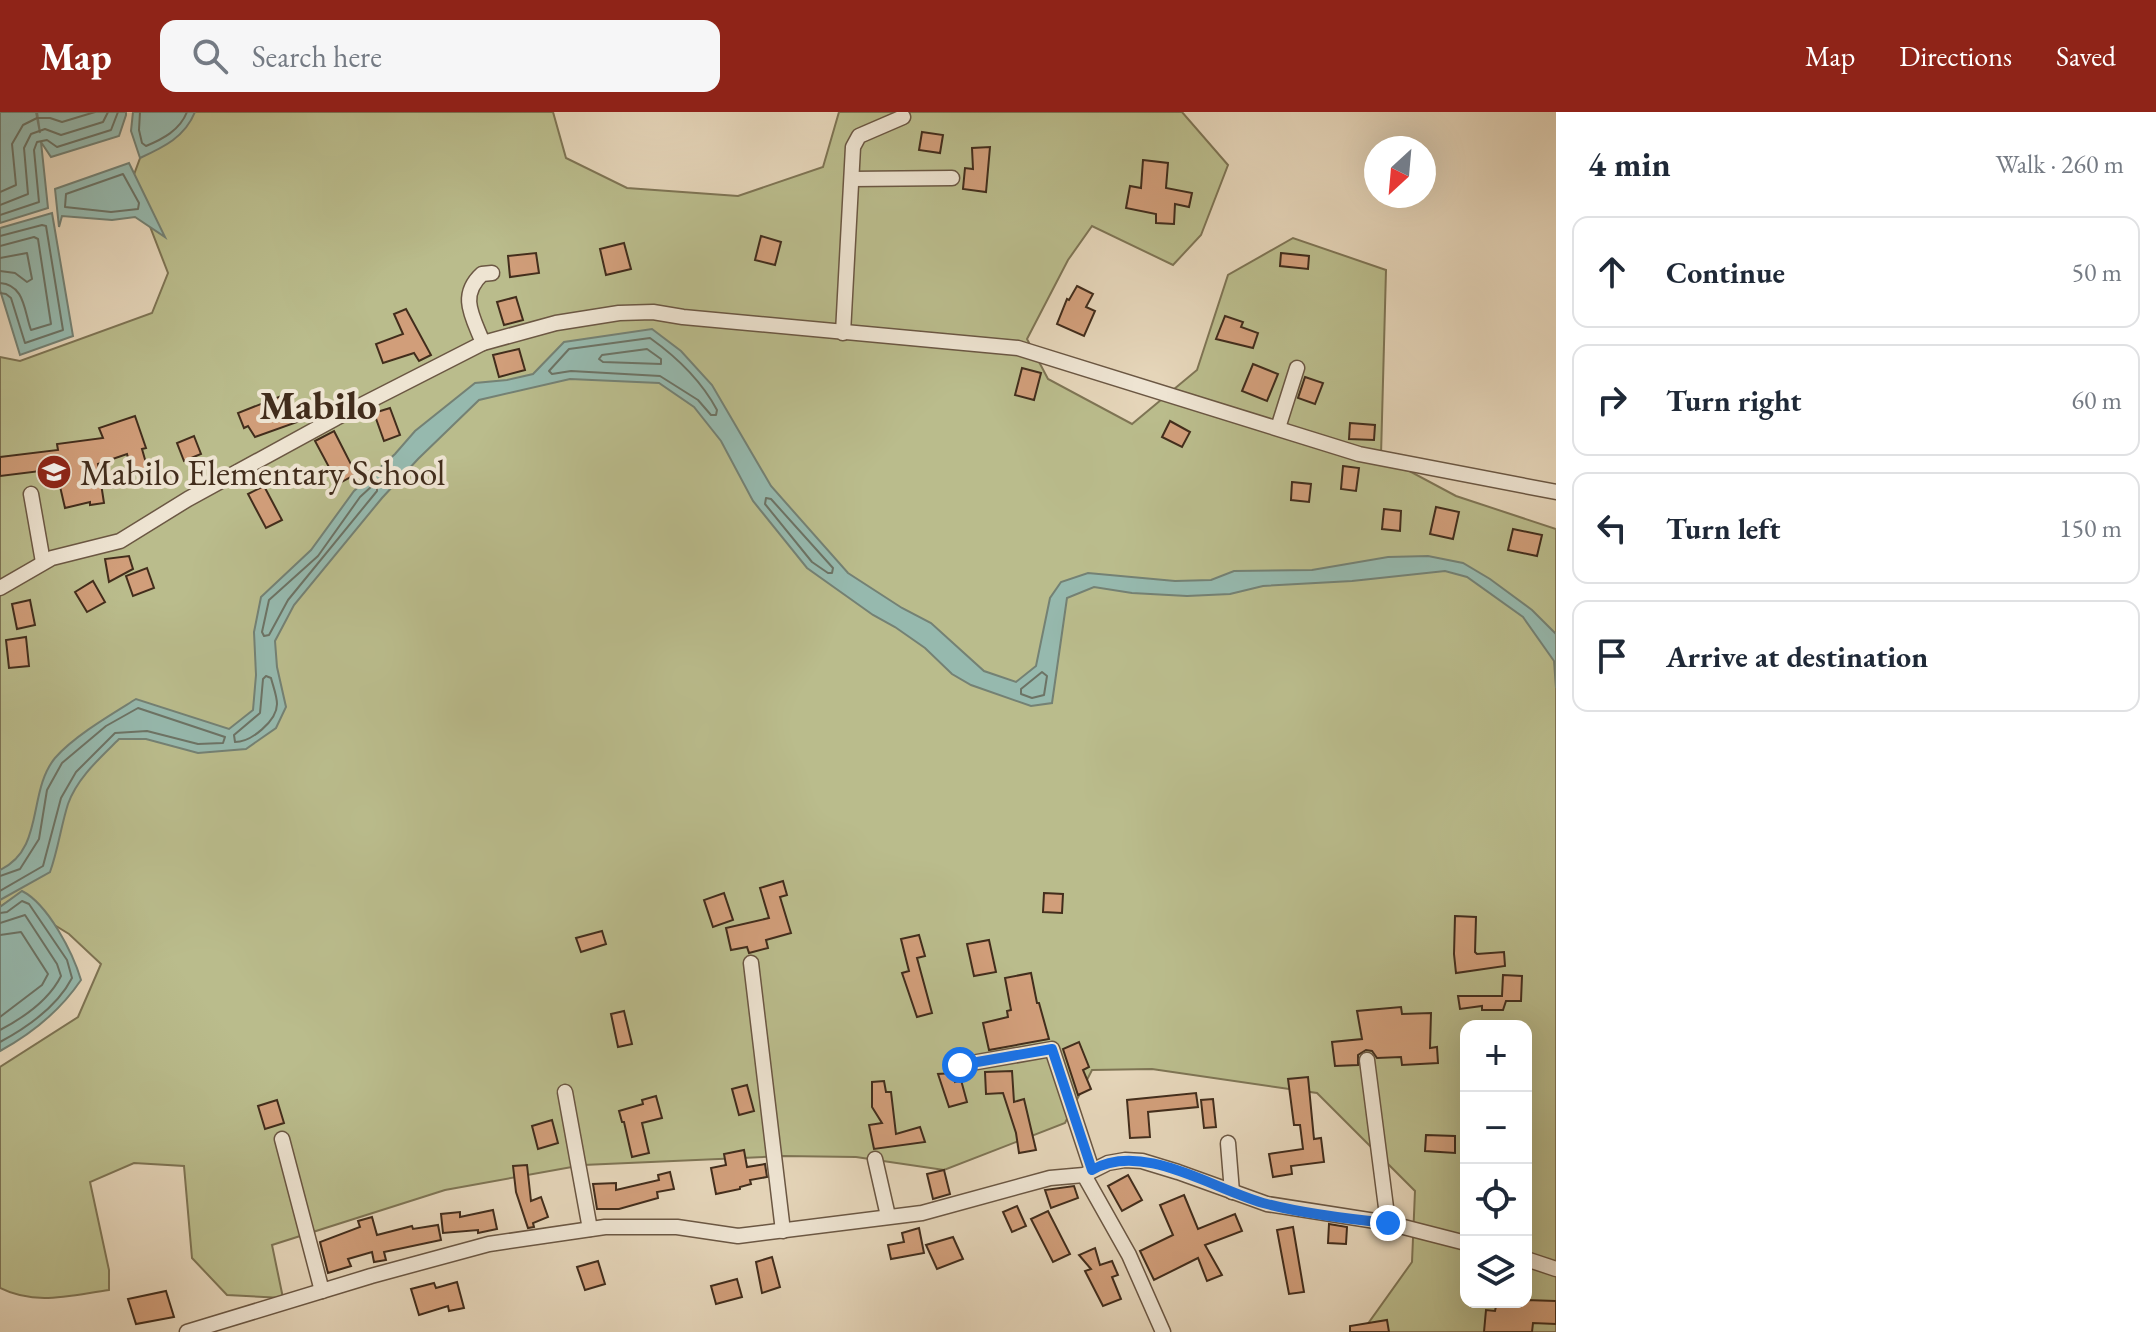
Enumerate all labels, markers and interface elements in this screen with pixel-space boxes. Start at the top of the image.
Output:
search box [160,20,720,92]
text: Map [40,32,112,81]
icon: search [188,34,232,78]
text: Search here [252,37,382,76]
text: Map [1805,38,1855,74]
text: Directions [1899,38,2012,74]
text: Saved [2056,38,2116,74]
north arrow [1364,136,1436,208]
text: 4 min [1588,142,1671,186]
text: Walk · 260 m [1996,147,2124,181]
icon: ahead [1590,250,1634,294]
text: Continue [1666,253,1785,292]
text: 50 m [2072,255,2122,289]
icon: right [1590,378,1634,422]
district label: Mabilo [259,379,377,431]
text: Turn right [1666,381,1802,420]
text: 60 m [2072,383,2122,417]
place label: Mabilo Elementary School [80,449,445,496]
school or university icon: Mabilo Elementary School [35,453,73,491]
icon: left [1590,506,1634,550]
text: Turn left [1666,509,1780,548]
text: 150 m [2059,511,2122,545]
icon: arrive [1590,634,1634,678]
text: Arrive at destination [1666,637,1928,676]
map controls [1460,1020,1532,1308]
button: + [1460,1020,1532,1092]
route start [942,1047,978,1083]
button: − [1460,1092,1532,1164]
button: locate [1460,1164,1532,1236]
route end [1370,1205,1406,1241]
button: layers [1460,1236,1532,1308]

